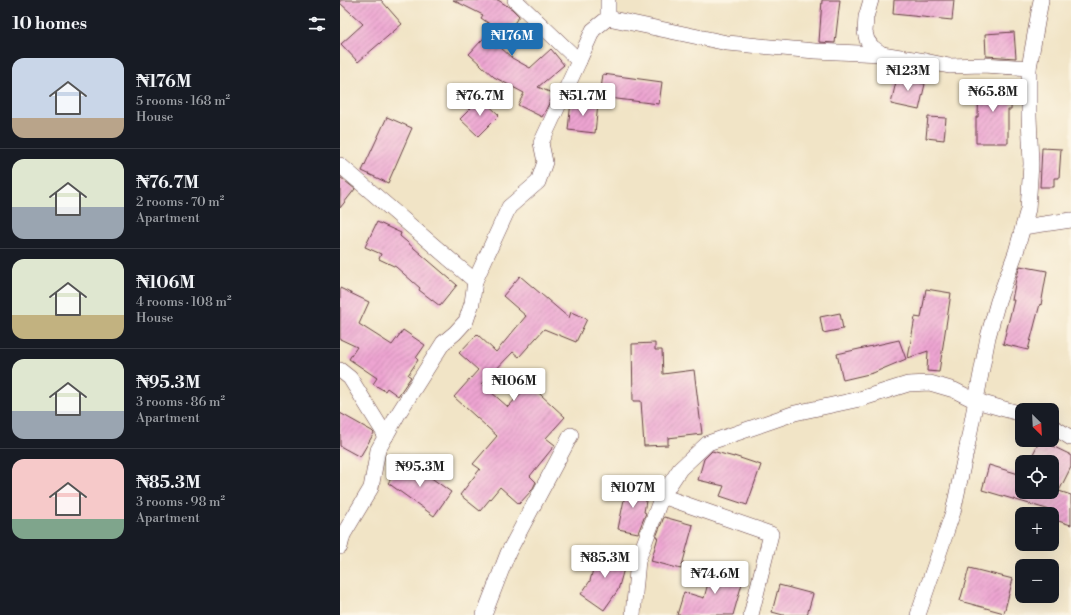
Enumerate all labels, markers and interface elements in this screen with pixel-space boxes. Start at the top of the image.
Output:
text: 10 homes [12,13,87,35]
icon: filters [306,13,328,35]
pin: ₦176M [484,23,540,57]
text: ₦176M [491,28,533,44]
pin: ₦123M [880,58,936,92]
text: ₦123M [886,63,930,79]
text: ₦176M [136,71,192,93]
icon: home [44,74,92,122]
pin: ₦65.8M [960,79,1026,113]
pin: ₦76.7M [447,83,513,117]
pin: ₦51.7M [550,83,616,117]
text: ₦65.8M [968,84,1018,100]
text: ₦76.7M [456,88,504,104]
text: ₦51.7M [559,88,607,104]
text: 5 rooms · 168 m² [136,93,230,109]
text: House [136,109,173,125]
text: ₦76.7M [136,172,199,194]
icon: home [44,175,92,223]
text: 2 rooms · 70 m² [136,194,224,210]
text: Apartment [136,210,200,226]
text: ₦106M [136,272,195,294]
icon: home [44,275,92,323]
text: 4 rooms · 108 m² [136,294,231,310]
text: House [136,310,173,326]
pin: ₦106M [486,368,542,402]
text: ₦95.3M [136,372,201,394]
text: ₦106M [491,373,537,389]
icon: home [44,375,92,423]
text: 3 rooms · 86 m² [136,394,225,410]
north arrow [1015,403,1059,447]
map controls [1015,403,1059,603]
text: Apartment [136,410,200,426]
pin: ₦95.3M [387,454,453,488]
button: locate [1015,455,1059,499]
text: ₦95.3M [395,459,445,475]
text: ₦85.3M [136,472,201,494]
icon: home [44,475,92,523]
pin: ₦107M [605,475,661,509]
text: ₦107M [611,480,655,496]
text: 3 rooms · 98 m² [136,494,225,510]
button: + [1015,507,1059,551]
text: Apartment [136,510,200,526]
pin: ₦85.3M [572,545,638,579]
text: ₦85.3M [580,550,630,566]
button: − [1015,559,1059,603]
pin: ₦74.6M [682,561,748,595]
text: ₦74.6M [690,566,740,582]

